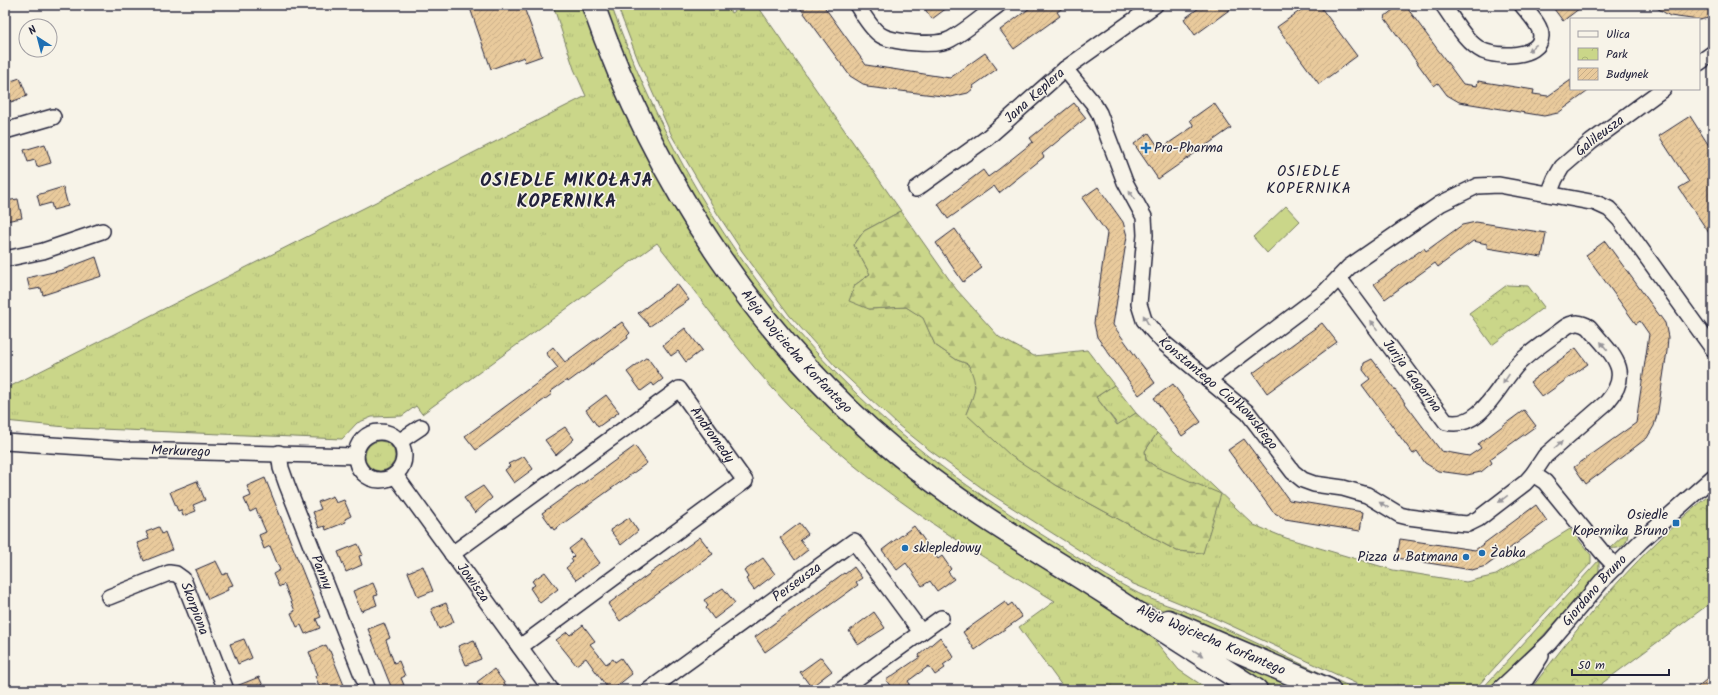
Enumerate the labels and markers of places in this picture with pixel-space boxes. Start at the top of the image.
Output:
place label: Pro-Pharma [1154,137,1223,159]
marker: Pro-Pharma [1141,143,1151,153]
place label: Osiedle Kopernika Bruno [1572,504,1669,542]
marker: Osiedle Kopernika Bruno [1671,518,1681,528]
place label: sklepledowy [913,537,981,559]
place label: Żabka [1490,542,1526,564]
marker: sklepledowy [900,543,910,553]
place label: Pizza u Batmana [1358,546,1458,568]
marker: Żabka [1477,548,1487,558]
marker: Pizza u Batmana [1461,552,1471,562]

